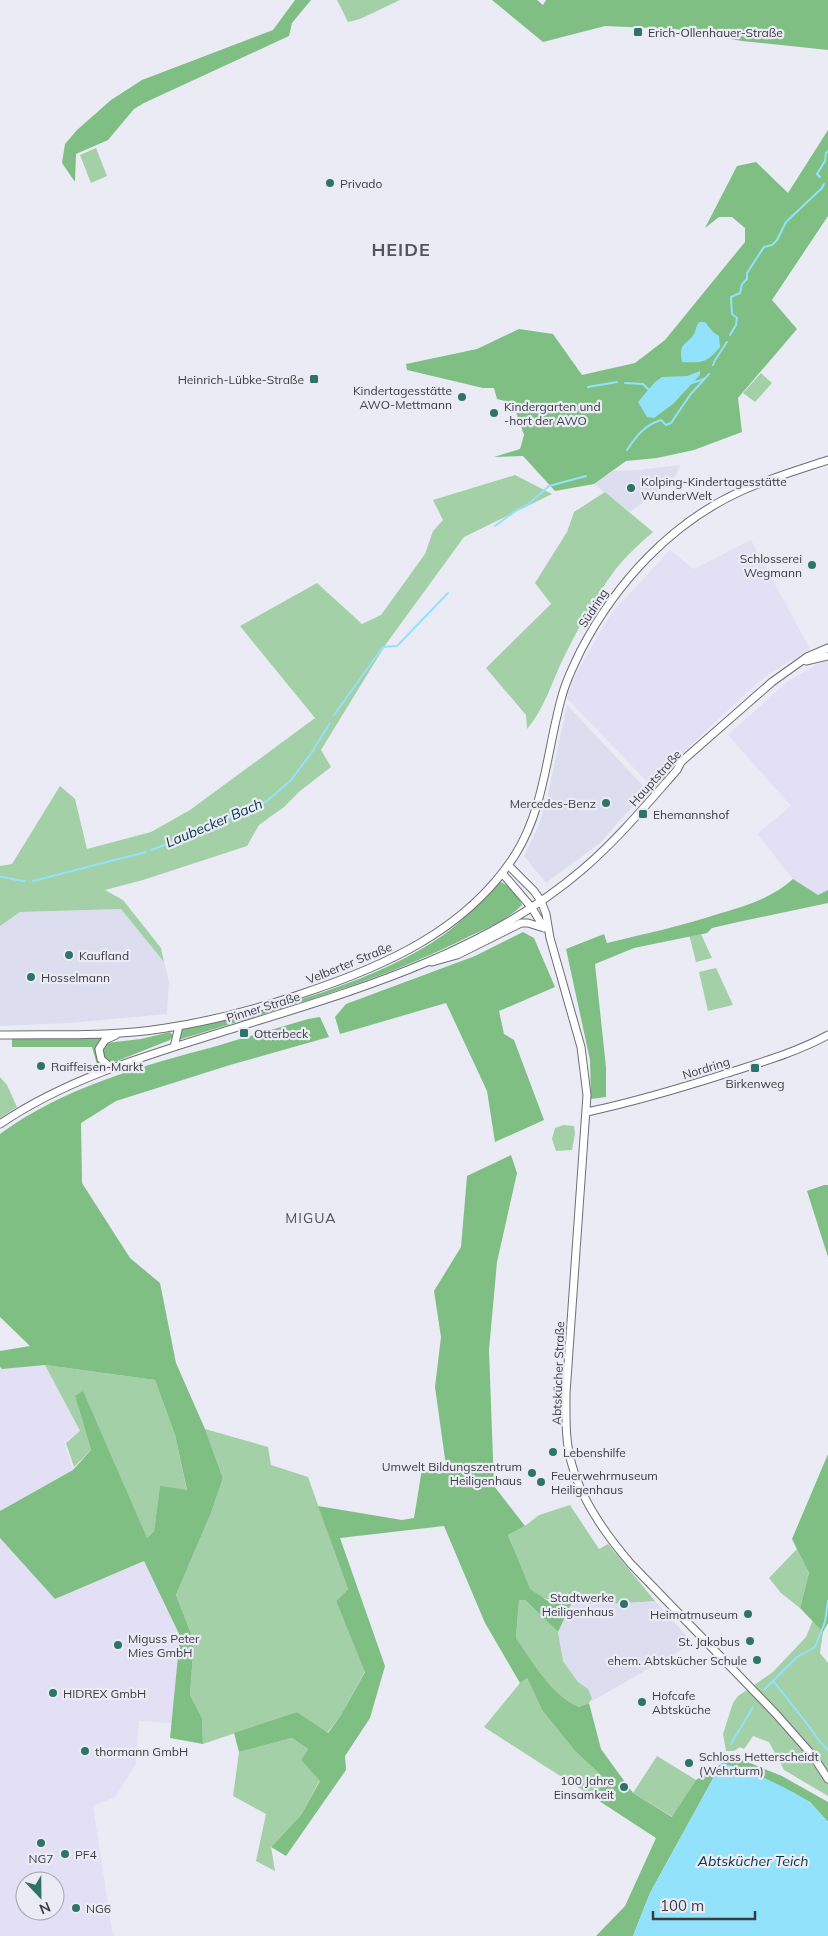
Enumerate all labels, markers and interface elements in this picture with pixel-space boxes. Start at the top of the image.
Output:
place label: Erich-Ollenhauer-Straße [648,25,783,40]
marker: Erich-Ollenhauer-Straße [632,26,644,38]
place label: Privado [340,176,383,191]
marker: Privado [324,177,336,189]
district label: HEIDE [371,238,431,261]
place label: Heinrich-Lübke-Straße [178,372,304,387]
marker: Heinrich-Lübke-Straße [308,373,320,385]
place label: Kindertagesstätte AWO-Mettmann [353,383,452,412]
marker: Kindertagesstätte AWO-Mettmann [456,391,468,403]
place label: Kindergarten und -hort der AWO [504,399,601,428]
marker: Kindergarten und -hort der AWO [488,407,500,419]
place label: Kolping-Kindertagesstätte WunderWelt [641,474,787,503]
marker: Kolping-Kindertagesstätte WunderWelt [625,482,637,494]
place label: Schlosserei Wegmann [740,551,802,580]
marker: Schlosserei Wegmann [806,559,818,571]
street label: Südring [575,586,611,630]
street label: Hauptstraße [626,747,684,809]
water label: Laubecker Bach [163,794,265,852]
place label: Mercedes-Benz [510,796,596,811]
marker: Mercedes-Benz [600,797,612,809]
place label: Ehemannshof [653,807,730,822]
marker: Ehemannshof [637,808,649,820]
street label: Velberter Straße [304,939,394,987]
place label: Kaufland [79,948,129,963]
marker: Kaufland [63,949,75,961]
place label: Hosselmann [41,970,110,985]
marker: Hosselmann [25,971,37,983]
street label: Pinner Straße [224,989,302,1025]
place label: Otterbeck [254,1026,309,1041]
marker: Otterbeck [238,1027,250,1039]
street label: Nordring [680,1054,732,1082]
place label: Raiffeisen-Markt [51,1059,143,1074]
marker: Raiffeisen-Markt [35,1060,47,1072]
marker: Birkenweg [749,1062,761,1074]
place label: Birkenweg [725,1076,785,1091]
district label: MIGUA [285,1209,337,1227]
street label: Abtskücher Straße [549,1321,567,1425]
place label: Lebenshilfe [563,1445,626,1460]
marker: Lebenshilfe [547,1446,559,1458]
place label: Umwelt Bildungszentrum Heiligenhaus [382,1459,522,1488]
marker: Umwelt Bildungszentrum Heiligenhaus [526,1467,538,1479]
place label: Feuerwehrmuseum Heiligenhaus [551,1468,658,1497]
marker: Feuerwehrmuseum Heiligenhaus [535,1476,547,1488]
place label: Stadtwerke Heiligenhaus [542,1590,614,1619]
marker: Stadtwerke Heiligenhaus [618,1598,630,1610]
place label: Heimatmuseum [650,1607,738,1622]
marker: Heimatmuseum [742,1608,754,1620]
place label: Miguss Peter Mies GmbH [128,1631,200,1660]
place label: St. Jakobus [678,1634,740,1649]
marker: St. Jakobus [744,1635,756,1647]
marker: Miguss Peter Mies GmbH [112,1639,124,1651]
place label: ehem. Abtskücher Schule [608,1653,747,1668]
marker: ehem. Abtskücher Schule [751,1654,763,1666]
place label: HIDREX GmbH [63,1686,146,1701]
marker: HIDREX GmbH [47,1687,59,1699]
place label: Hofcafe Abtsküche [652,1688,711,1717]
marker: Hofcafe Abtsküche [636,1696,648,1708]
place label: thormann GmbH [95,1744,188,1759]
marker: thormann GmbH [79,1745,91,1757]
place label: Schloss Hetterscheidt (Wehrturm) [699,1749,819,1778]
marker: Schloss Hetterscheidt (Wehrturm) [683,1757,695,1769]
place label: 100 Jahre Einsamkeit [554,1773,614,1802]
marker: 100 Jahre Einsamkeit [618,1781,630,1793]
marker: NG7 [35,1837,47,1849]
place label: PF4 [75,1847,97,1862]
marker: PF4 [59,1848,71,1860]
place label: NG7 [29,1851,53,1866]
water label: Abtskücher Teich [697,1852,808,1870]
north arrow [15,1871,65,1921]
scale bar [653,1888,756,1920]
text: 100 m [660,1896,704,1915]
text: N [37,1898,53,1918]
place label: NG6 [86,1901,111,1916]
marker: NG6 [70,1902,82,1914]

